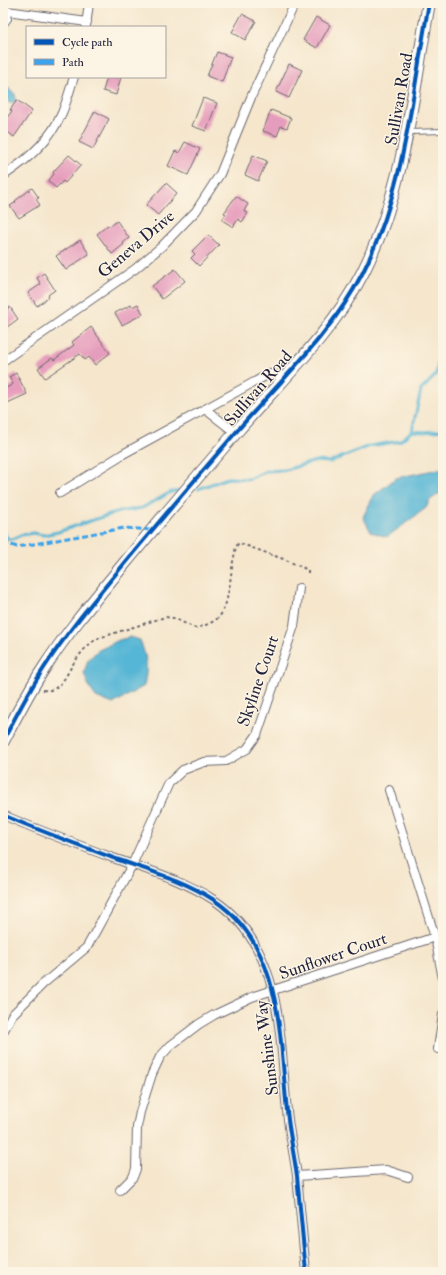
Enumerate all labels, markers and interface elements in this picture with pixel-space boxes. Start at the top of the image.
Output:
legend [26,26,166,78]
text: Cycle path [62,35,113,50]
street label: Sullivan Road [381,51,418,147]
text: Path [62,55,85,70]
street label: Geneva Drive [93,206,179,282]
street label: Sullivan Road [219,345,297,430]
street label: Skyline Court [233,632,284,729]
street label: Sunflower Court [276,928,390,984]
street label: Sunshine Way [251,999,284,1097]

